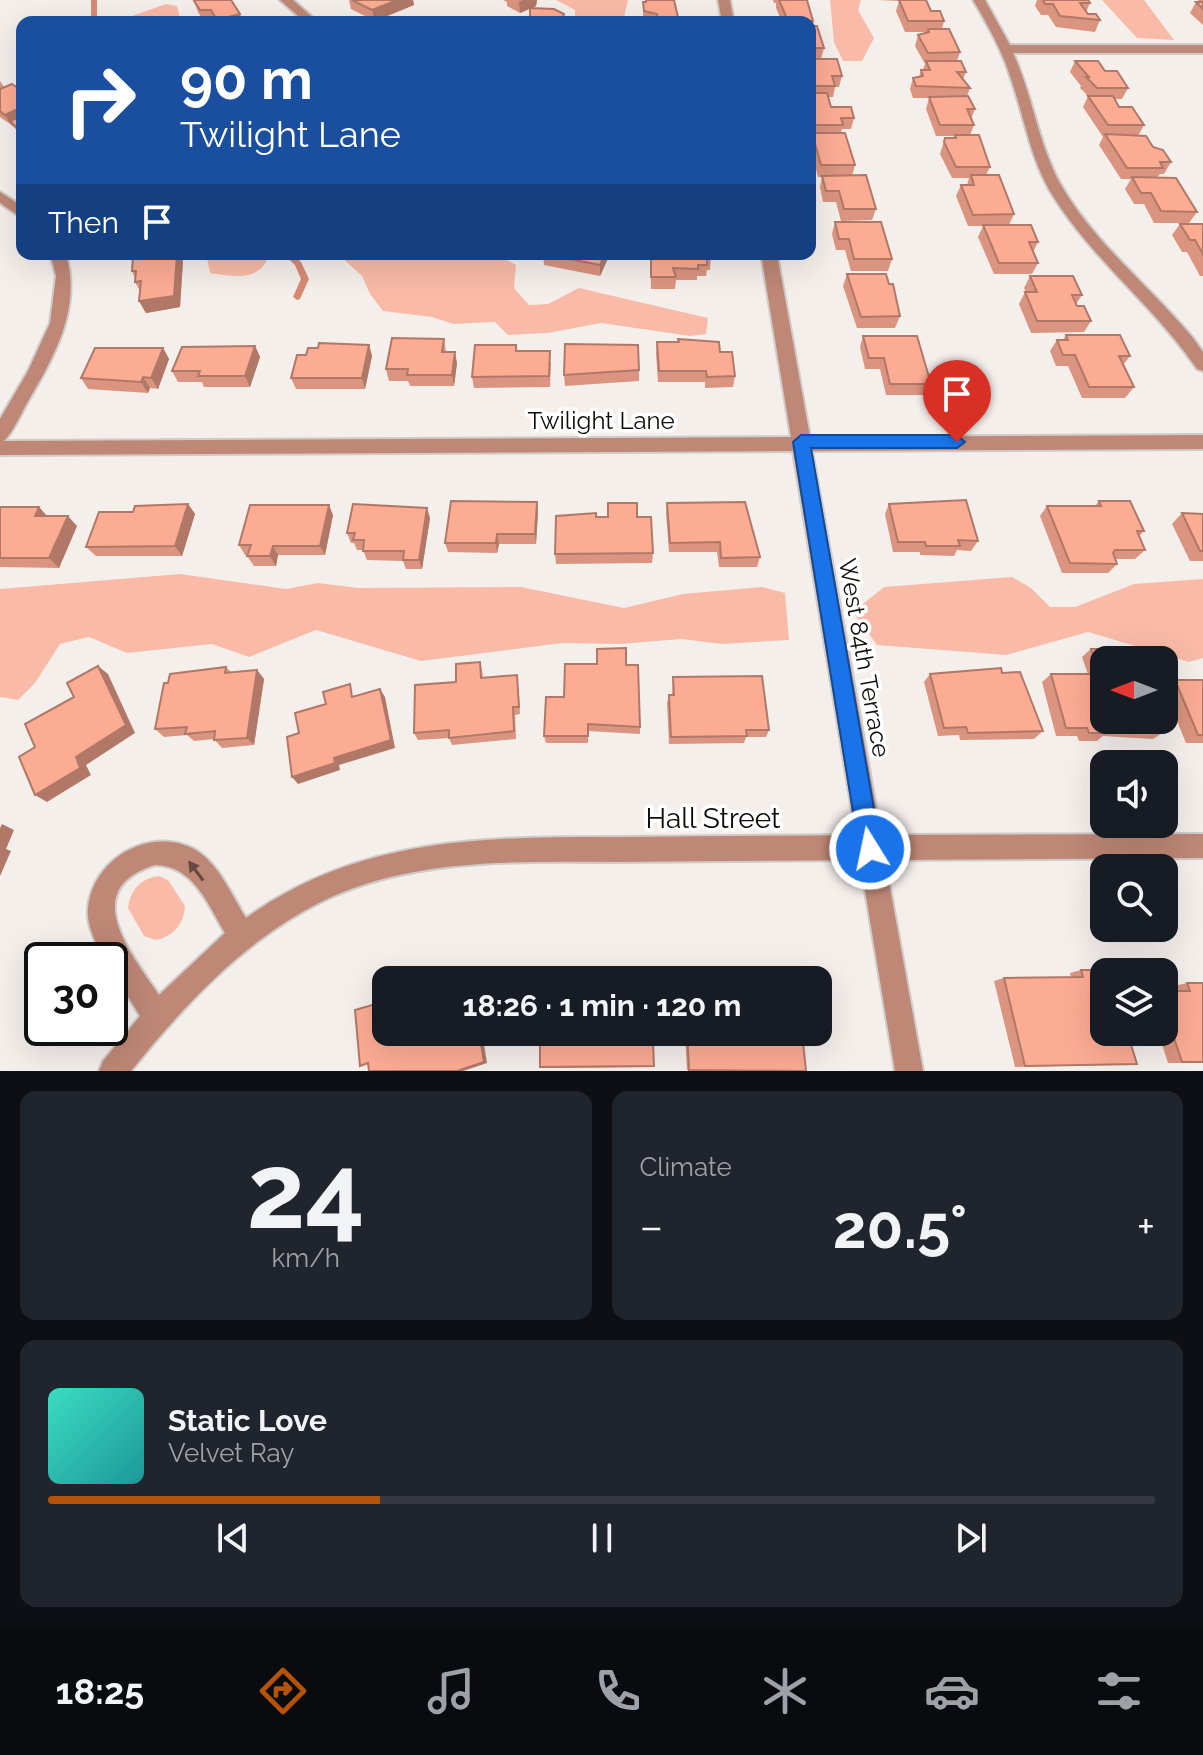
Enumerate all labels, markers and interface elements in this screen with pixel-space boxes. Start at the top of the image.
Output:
text: 90 m [180,46,313,112]
icon: right [48,48,152,152]
text: Twilight Lane [180,113,401,155]
icon: arrive [135,200,179,244]
text: Then [48,205,119,240]
pin [923,360,991,442]
icon: arrive [935,372,979,416]
street label: Twilight Lane [527,406,675,435]
street label: West 84th Terrace [833,556,896,759]
north arrow [1090,646,1178,734]
map controls [1090,646,1178,1046]
button: sound [1090,750,1178,838]
street label: Hall Street [646,802,781,835]
position arrow [828,807,912,891]
button: search [1090,854,1178,942]
one-way arrow [189,861,205,881]
speed limit sign: 30 [24,942,128,1046]
button: layers [1090,958,1178,1046]
text: 18:26 · 1 min · 120 m [463,988,741,1023]
text: 24 [247,1130,365,1252]
text: Climate [640,1152,732,1182]
text: 20.5° [833,1192,967,1262]
text: − [640,1201,663,1252]
text: + [1137,1201,1155,1252]
text: km/h [271,1243,340,1273]
text: Static Love [168,1403,327,1438]
text: Velvet Ray [168,1438,294,1468]
icon: previous [211,1516,255,1560]
icon: pause [580,1516,624,1560]
icon: next [949,1516,993,1560]
icon: directions [255,1663,311,1719]
icon: music [423,1663,479,1719]
icon: phone [590,1663,646,1719]
icon: climate [757,1663,813,1719]
icon: car [924,1663,980,1719]
icon: filters [1091,1663,1147,1719]
text: 18:25 [56,1670,144,1712]

